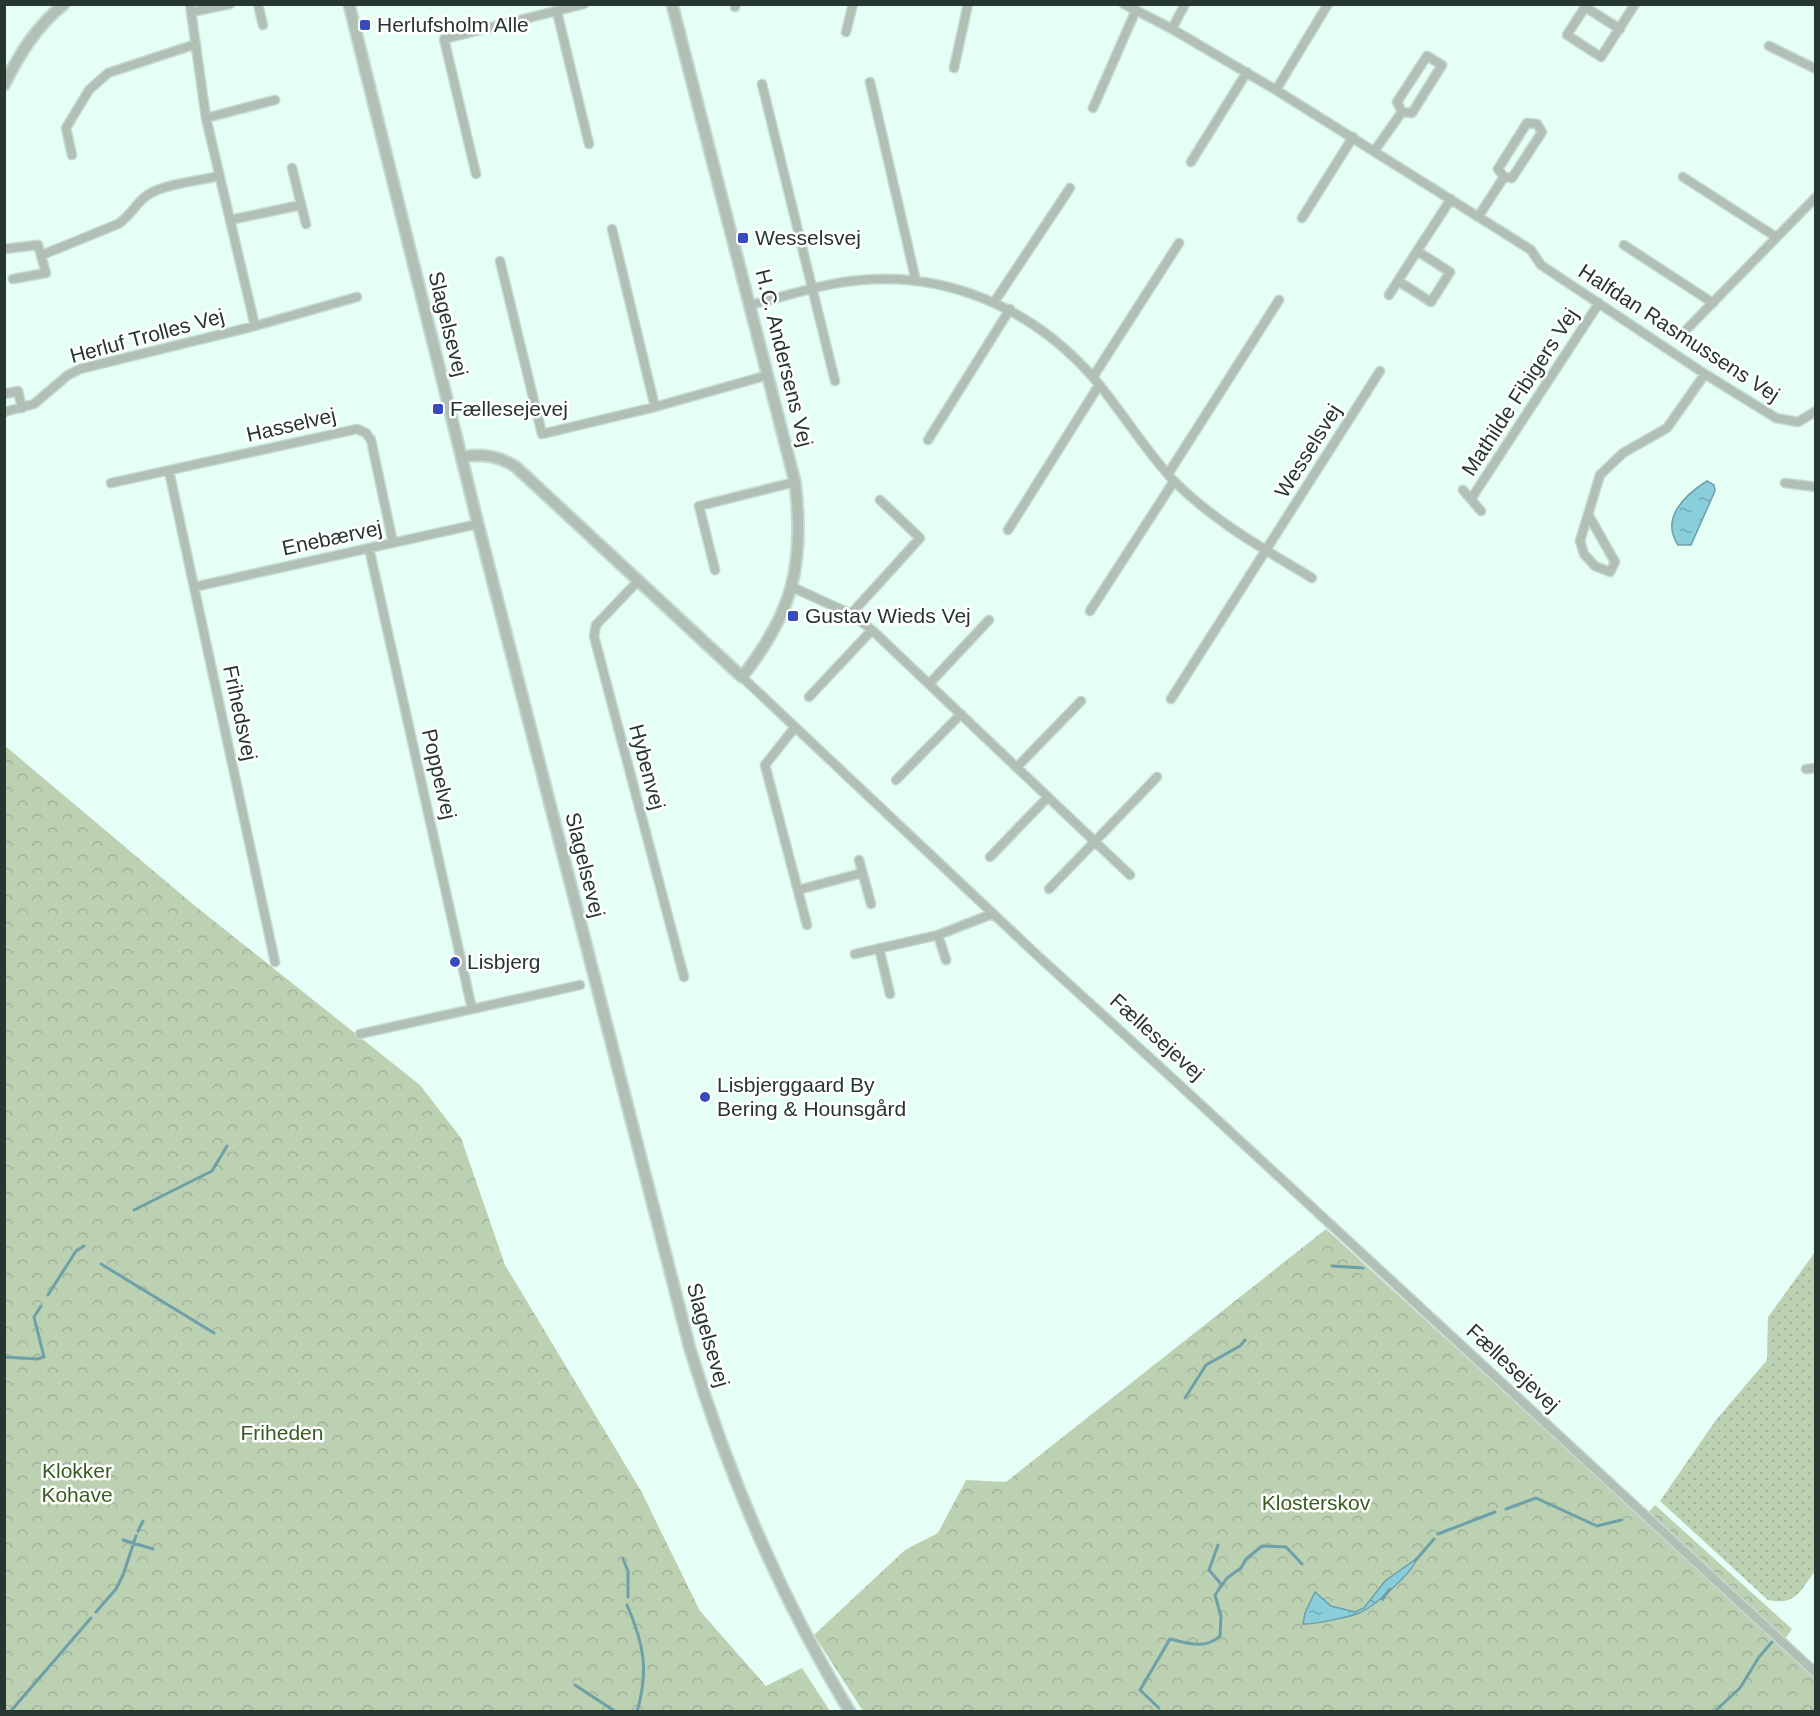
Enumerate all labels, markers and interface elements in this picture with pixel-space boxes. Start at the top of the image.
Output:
place label: Herlufsholm Alle [377,13,529,36]
marker: Herlufsholm Alle [358,18,372,32]
place label: Wesselsvej [755,226,861,249]
marker: Wesselsvej [736,231,750,245]
street label: Halfdan Rasmussens Vej [1575,259,1784,406]
street label: H.C. Andersens Vej [751,267,818,449]
street label: Slagelsevej [424,269,473,379]
street label: Herluf Trolles Vej [67,304,227,367]
street label: Mathilde Fibigers Vej [1457,304,1582,480]
place label: Fællesejevej [450,397,568,420]
street label: Wesselsvej [1270,400,1345,502]
marker: Fællesejevej [431,402,445,416]
street label: Hasselvej [244,403,338,446]
street label: Enebærvej [280,516,384,559]
place label: Gustav Wieds Vej [805,604,971,627]
marker: Gustav Wieds Vej [786,609,800,623]
street label: Frihedsvej [219,663,262,763]
street label: Hybenvej [625,722,670,812]
street label: Poppelvej [418,726,461,821]
street label: Slagelsevej [561,810,610,920]
place label: Lisbjerg [467,950,541,973]
marker: Lisbjerg [448,955,462,969]
street label: Fællesejevej [1106,989,1209,1085]
place label: Lisbjerggaard By Bering & Hounsgård [717,1073,906,1120]
marker: Lisbjerggaard By Bering & Hounsgård [698,1090,712,1104]
street label: Slagelsevej [683,1280,734,1390]
street label: Fællesejevej [1462,1319,1564,1416]
park label: Friheden [241,1421,323,1444]
park label: Klokker Kohave [41,1459,113,1506]
park label: Klosterskov [1262,1491,1371,1514]

